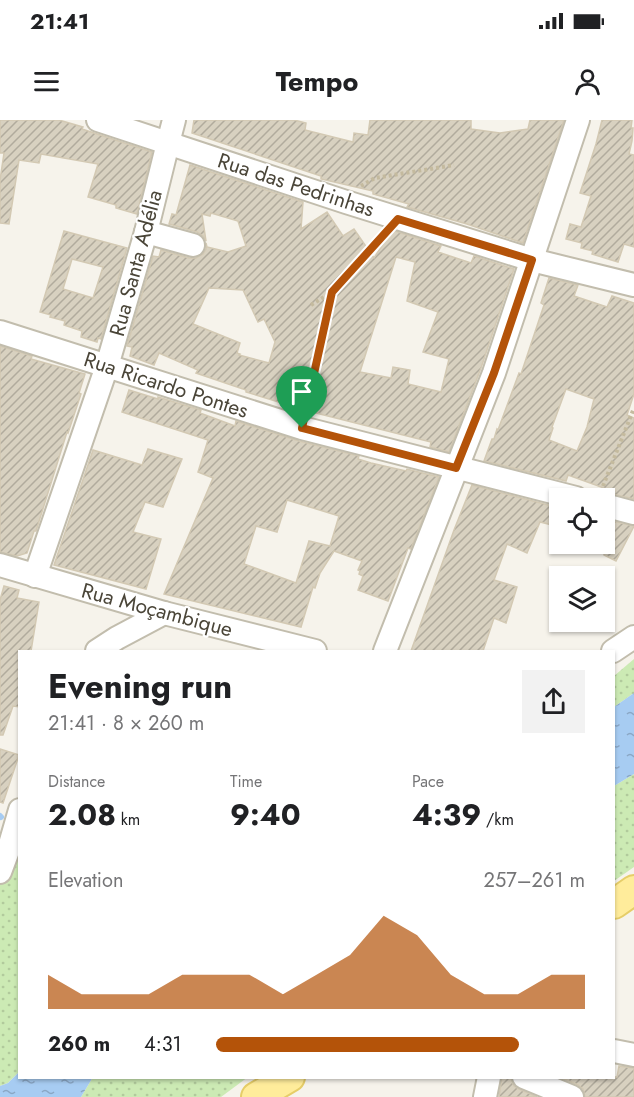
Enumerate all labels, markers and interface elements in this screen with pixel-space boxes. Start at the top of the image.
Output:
text: 21:41 [30,5,89,37]
text: Tempo [276,62,358,101]
icon: menu [30,65,63,98]
icon: person [571,65,604,98]
street label: Rua das Pedrinhas [214,146,378,224]
street label: Rua Santa Adélia [102,187,170,339]
street label: Rua Ricardo Pontes [80,344,252,426]
pin [276,366,327,428]
icon: arrive [285,375,318,408]
map controls [549,488,615,632]
button: locate [549,488,615,554]
button: layers [549,566,615,632]
street label: Rua Moçambique [78,575,236,645]
text: Evening run [48,663,232,710]
button: share [522,670,585,733]
text: 21:41 · 8 × 260 m [48,709,204,738]
text: Distance [48,770,105,793]
text: Time [230,770,262,793]
text: Pace [412,770,444,793]
text: 2.08 [48,793,116,836]
text: 9:40 [230,793,301,836]
text: 4:39 [412,793,481,836]
text: km [116,808,140,831]
text: /km [481,808,514,831]
text: Elevation [48,866,123,895]
text: 257–261 m [484,866,585,895]
text: 260 m [48,1030,110,1059]
text: 4:31 [144,1030,182,1059]

